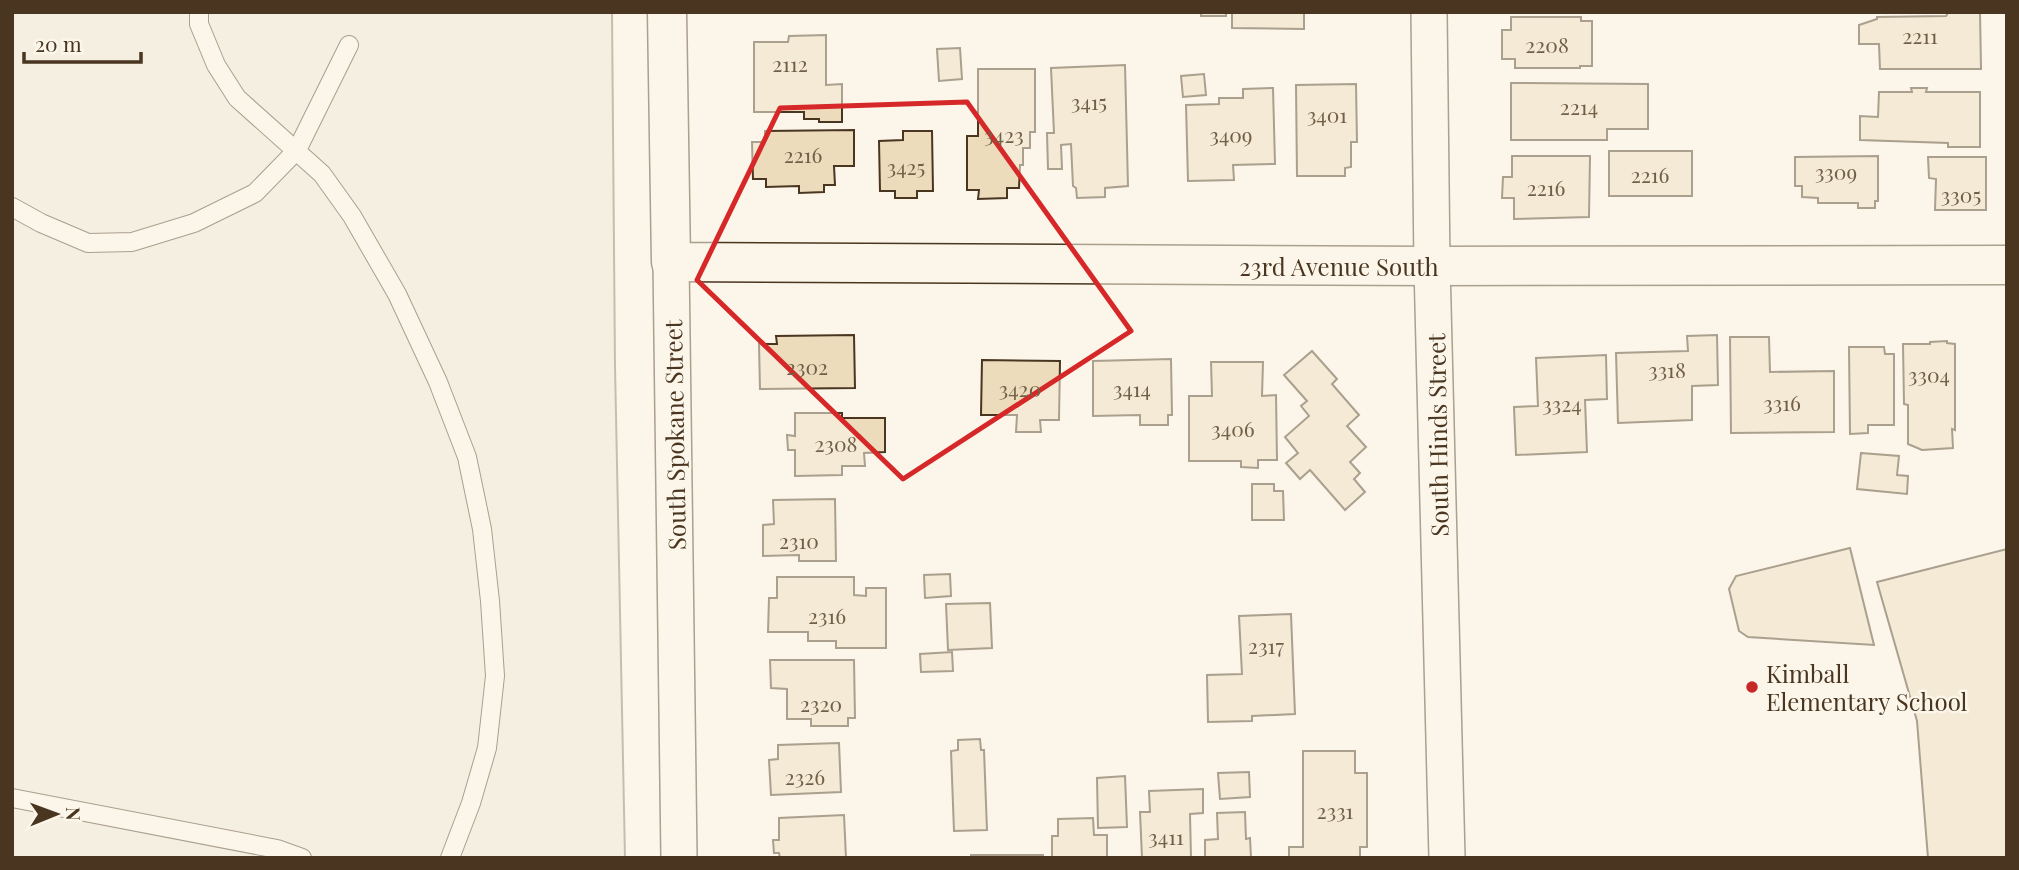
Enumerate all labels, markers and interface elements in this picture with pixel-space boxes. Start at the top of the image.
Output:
scale bar [24,21,142,65]
house number: 2211 [1902,21,1938,49]
text: 20 m [35,29,82,57]
house number: 2208 [1525,30,1569,58]
house number: 2112 [772,49,808,77]
house number: 3415 [1071,87,1107,115]
house number: 2214 [1560,92,1598,120]
house number: 3401 [1307,100,1347,128]
house number: 3423 [984,120,1024,148]
house number: 3409 [1209,120,1253,148]
house number: 2216 [784,140,823,168]
house number: 3425 [887,152,925,180]
house number: 3309 [1815,157,1857,185]
house number: 2216 [1631,160,1670,188]
house number: 2216 [1527,173,1566,201]
house number: 3305 [1941,180,1981,208]
street label: 23rd Avenue South [1239,250,1439,282]
street label: South Spokane Street [656,319,692,550]
street label: South Hinds Street [1419,333,1455,537]
house number: 2302 [786,352,828,380]
house number: 3318 [1648,355,1686,383]
house number: 3304 [1908,360,1950,388]
house number: 3420 [999,374,1041,402]
house number: 3414 [1113,374,1151,402]
house number: 3316 [1763,388,1801,416]
house number: 3324 [1542,389,1582,417]
house number: 3406 [1211,414,1255,442]
house number: 2308 [814,429,858,457]
house number: 2310 [779,526,819,554]
house number: 2316 [808,601,846,629]
house number: 2317 [1248,631,1284,659]
place label: Kimball Elementary School [1766,657,1968,717]
marker: Kimball Elementary School [1744,679,1760,695]
house number: 2320 [800,689,842,717]
house number: 2326 [785,762,825,790]
north arrow [21,779,91,849]
house number: 2331 [1317,796,1354,824]
text: N [61,807,87,821]
house number: 3411 [1148,822,1184,850]

